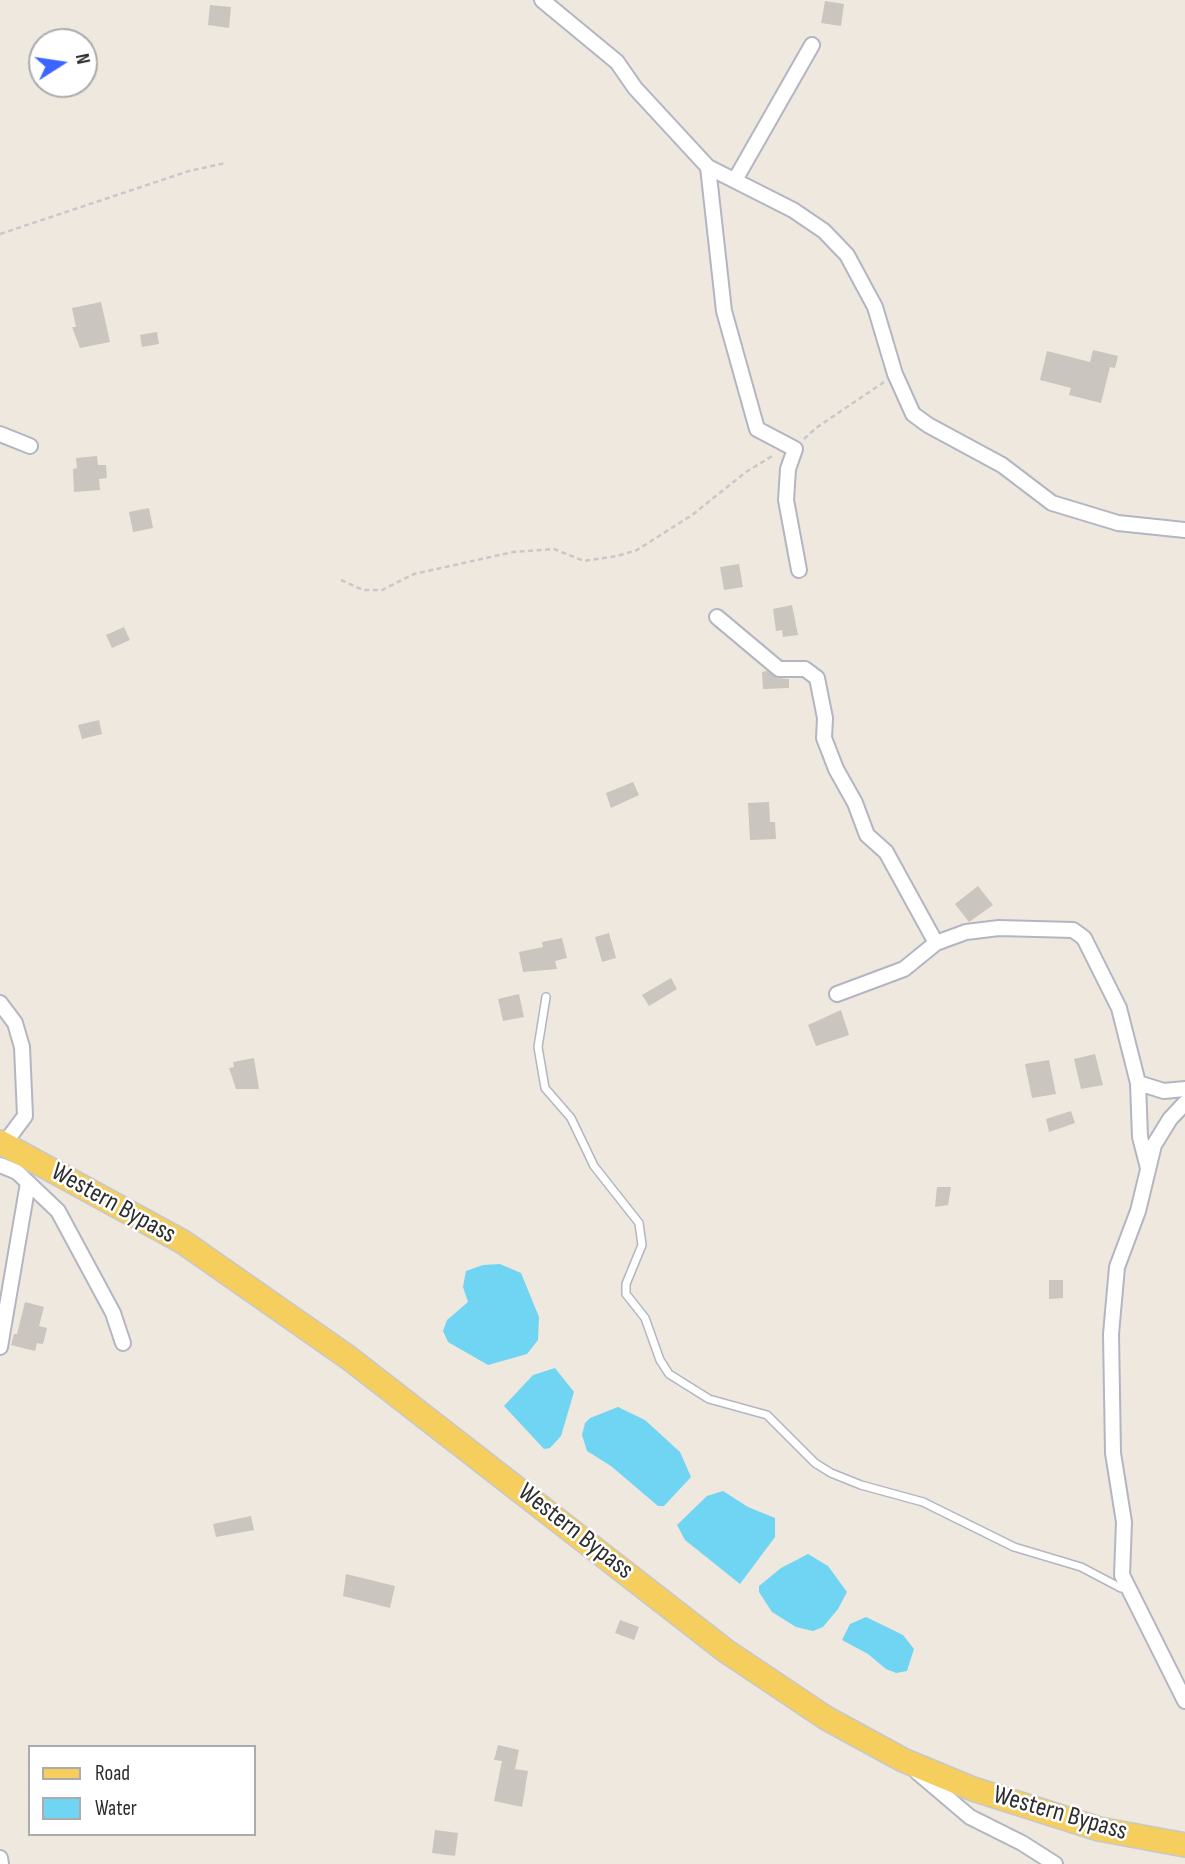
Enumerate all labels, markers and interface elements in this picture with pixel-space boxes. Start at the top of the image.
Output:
north arrow [28,28,98,98]
text: N [70,52,94,66]
street label: Western Bypass [45,1157,181,1251]
street label: Western Bypass [511,1477,639,1587]
legend [28,1745,256,1836]
text: Road [95,1761,130,1786]
street label: Western Bypass [990,1780,1130,1848]
text: Water [95,1796,137,1821]

